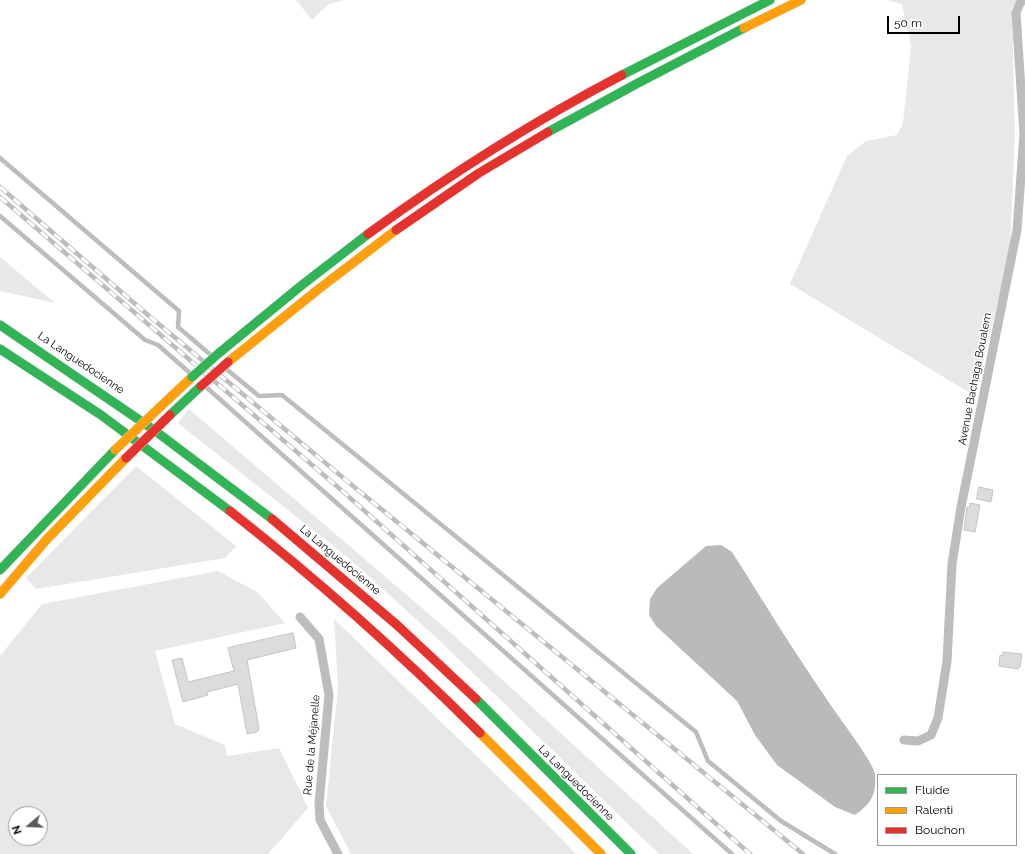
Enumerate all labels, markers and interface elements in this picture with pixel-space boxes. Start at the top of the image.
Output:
scale bar [889,8,962,34]
text: 50 m [894,16,922,30]
street label: Avenue Bachaga Boualem [956,312,994,446]
street label: La Languedocienne [35,329,127,397]
street label: La Languedocienne [297,522,383,598]
street label: Rue de la Méjanelle [301,694,323,796]
street label: La Languedocienne [535,742,617,824]
legend [877,774,1017,846]
text: Fluide [915,783,950,797]
text: Ralenti [915,803,953,817]
north arrow [8,806,48,846]
text: Bouchon [915,823,965,837]
text: N [10,824,25,836]

